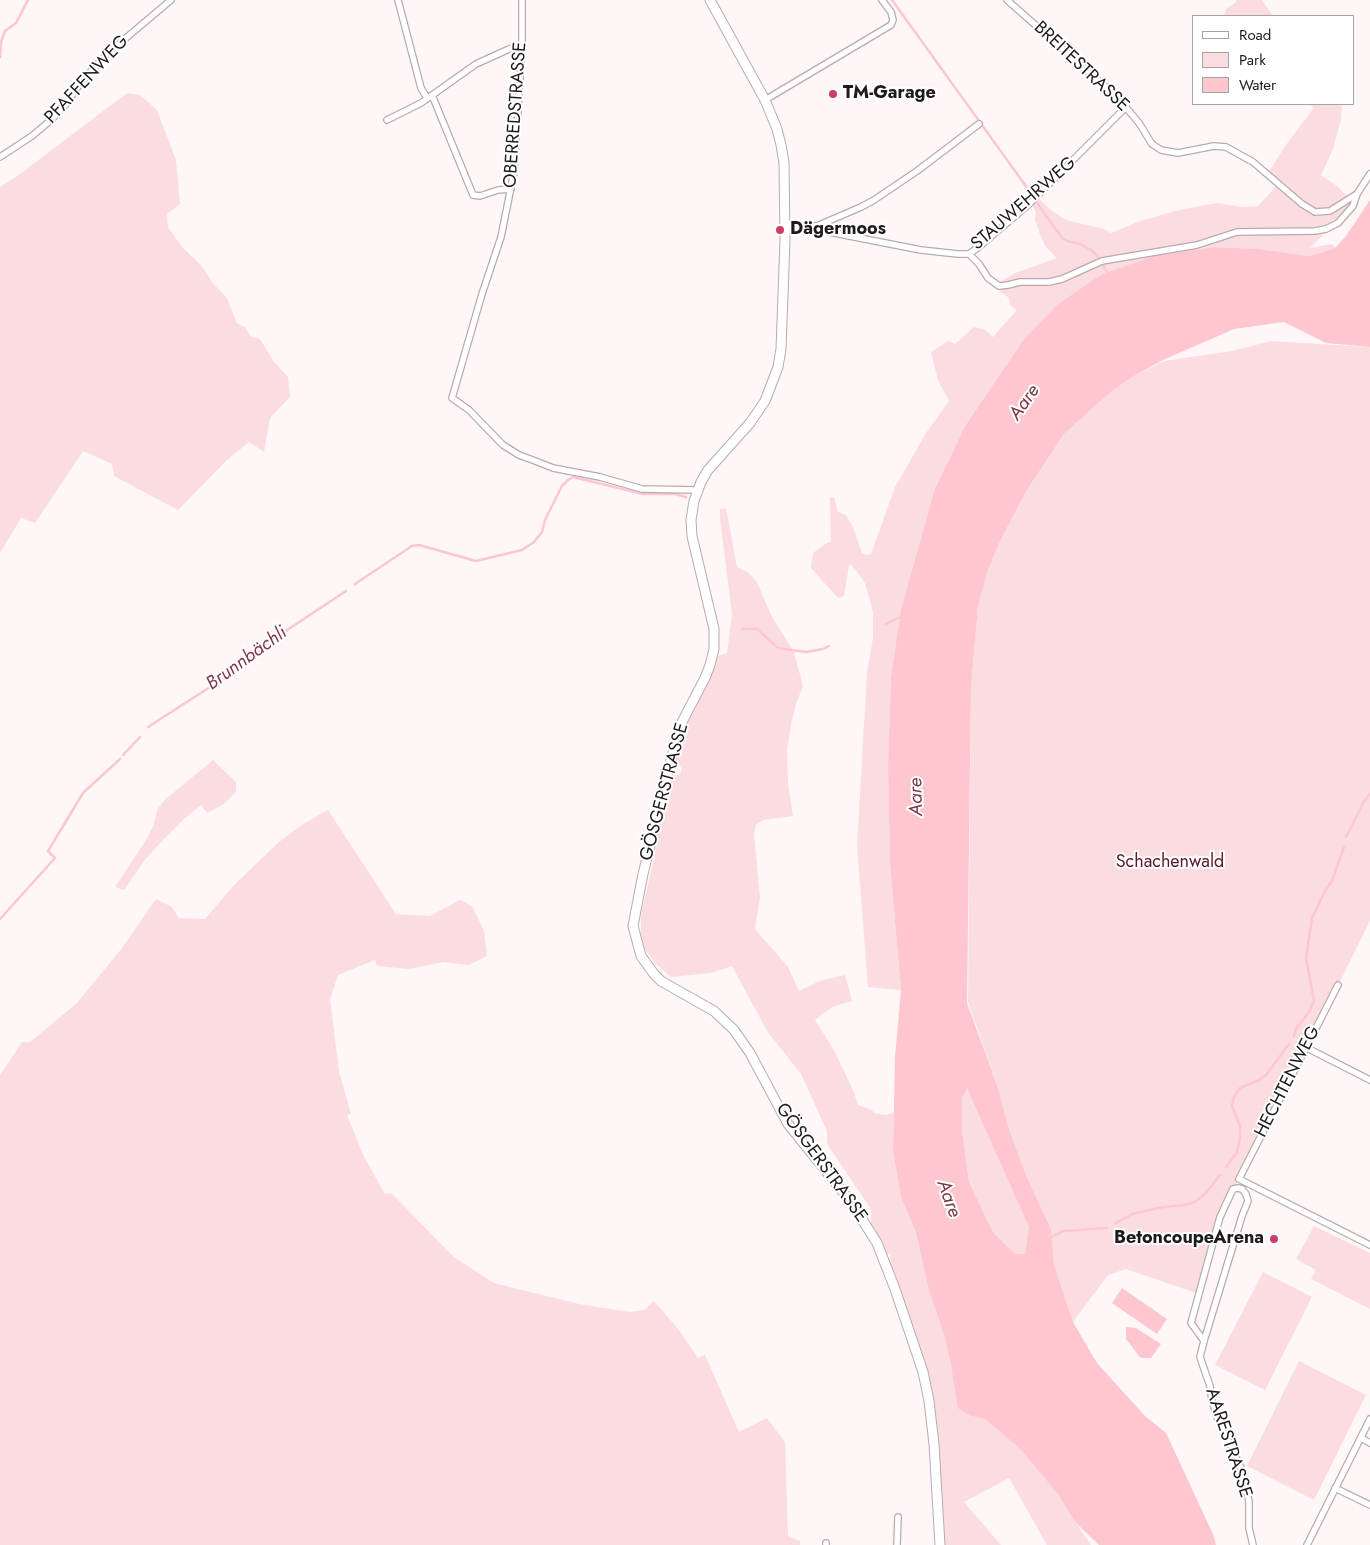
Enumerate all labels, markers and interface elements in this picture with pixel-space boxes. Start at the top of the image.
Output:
legend [1192,15,1355,105]
street label: BREITESTRASSE [1029,17,1133,117]
text: Road [1239,24,1271,46]
street label: PFAFFENWEG [41,31,133,129]
street label: OBERREDSTRASSE [500,41,532,189]
text: Park [1239,49,1266,71]
text: Water [1239,74,1276,96]
place label: TM-Garage [843,83,936,105]
marker: TM-Garage [827,88,839,100]
street label: STAUWEHRWEG [967,153,1081,255]
place label: Dägermoos [790,219,886,241]
marker: Dägermoos [774,224,786,236]
water label: Aare [1005,381,1045,425]
water label: Brunnbächli [202,622,292,696]
street label: GÖSGERSTRASSE [636,721,694,863]
water label: Aare [905,778,929,816]
park label: Schachenwald [1116,852,1224,874]
street label: HECHTENWEG [1251,1023,1325,1141]
street label: GÖSGERSTRASSE [771,1099,871,1227]
water label: Aare [931,1177,965,1221]
place label: BetoncoupeArena [1114,1228,1264,1250]
marker: BetoncoupeArena [1268,1233,1280,1245]
street label: AARESTRASSE [1200,1385,1256,1501]

